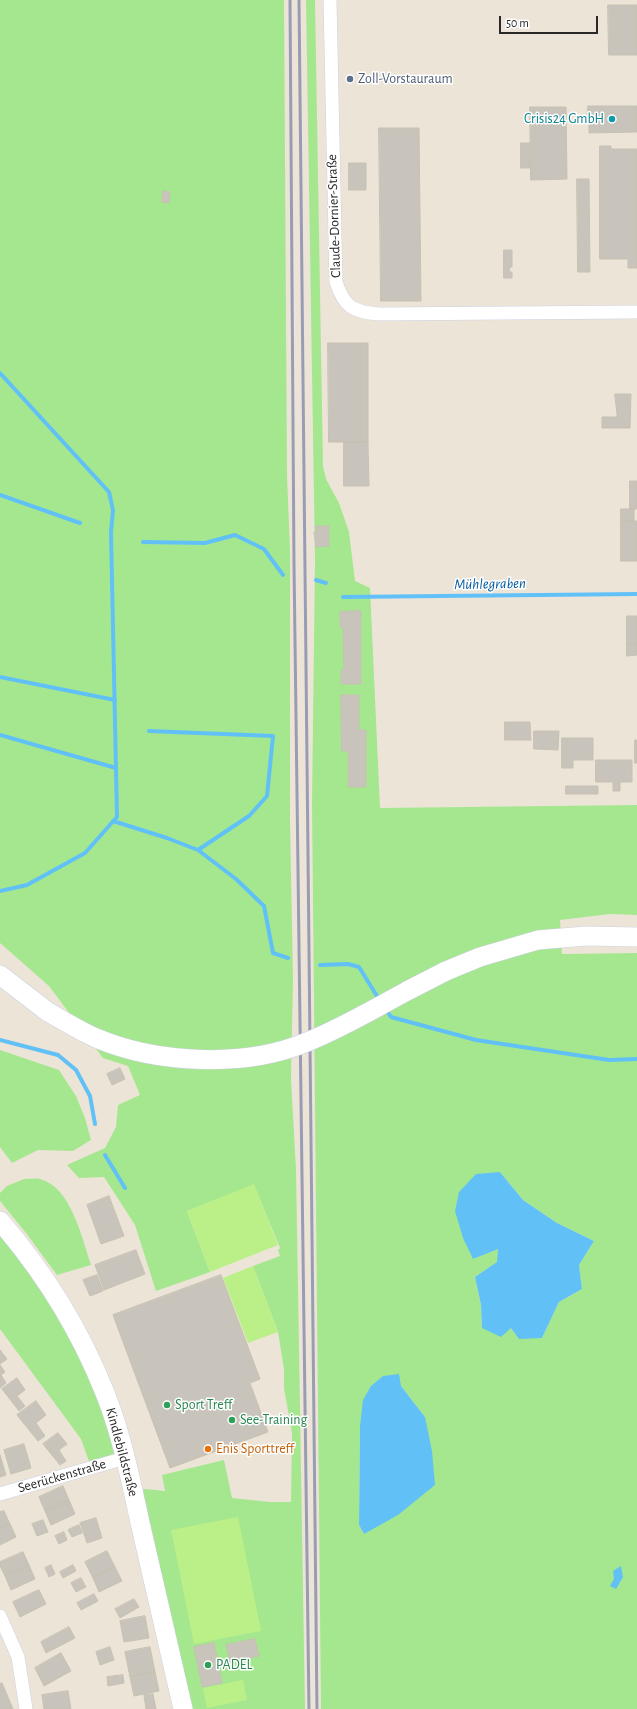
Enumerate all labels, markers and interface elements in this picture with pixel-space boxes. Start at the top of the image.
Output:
scale bar [501,8,600,34]
text: 50 m [506,17,529,29]
place label: Zoll-Vorstauraum [358,71,453,87]
marker: Zoll-Vorstauraum [345,74,355,84]
place label: Crisis24 GmbH [524,111,604,127]
marker: Crisis24 GmbH [607,114,617,124]
street label: Claude-Dornier-Straße [323,154,345,278]
water label: Mühlegraben [454,574,526,594]
place label: Sport Treff [175,1397,232,1413]
marker: Sport Treff [162,1400,172,1410]
street label: Kindlebildstraße [102,1406,142,1498]
place label: See-Training [240,1412,307,1428]
marker: See-Training [227,1415,237,1425]
place label: Enis Sporttreff [216,1441,294,1457]
marker: Enis Sporttreff [203,1444,213,1454]
street label: Seerückenstraße [16,1455,108,1497]
place label: PADEL [216,1657,252,1673]
marker: PADEL [203,1660,213,1670]

